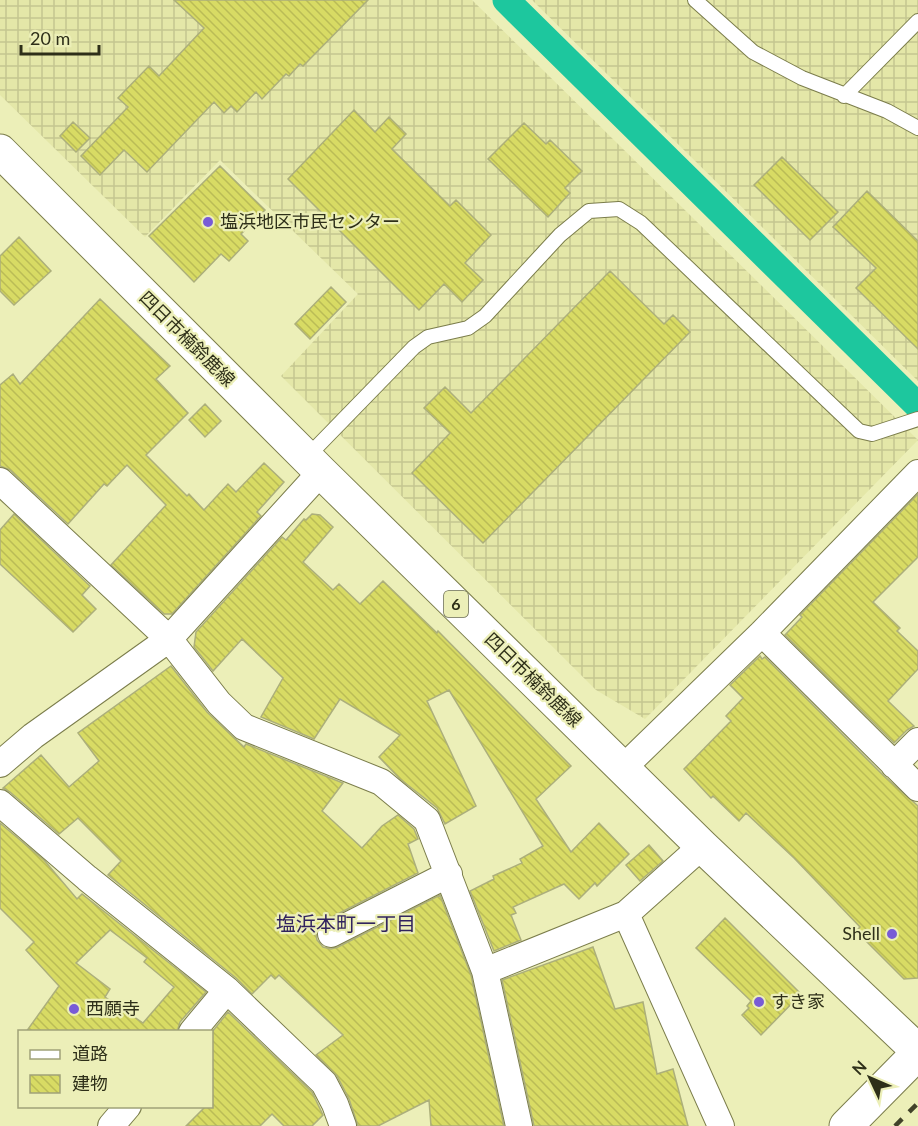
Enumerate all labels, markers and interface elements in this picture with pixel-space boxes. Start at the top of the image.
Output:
scale bar [21,18,99,56]
text: 20 m [30,27,70,49]
place label: 塩浜地区市民センター [220,210,400,232]
marker: 塩浜地区市民センター [201,215,215,229]
street label: 四日市楠鈴鹿線 [135,286,240,391]
road number: 6 [444,591,468,617]
street label: 四日市楠鈴鹿線 [481,628,587,731]
district label: 塩浜本町一丁目 [276,911,416,935]
place label: Shell [842,922,880,944]
marker: Shell [885,927,899,941]
place label: すき家 [771,990,825,1012]
marker: すき家 [752,995,766,1009]
place label: 西願寺 [86,997,140,1019]
marker: 西願寺 [67,1002,81,1016]
legend [18,1030,213,1108]
text: 道路 [72,1042,108,1064]
north arrow [840,1048,900,1108]
text: N [848,1056,870,1078]
text: 建物 [72,1072,108,1094]

